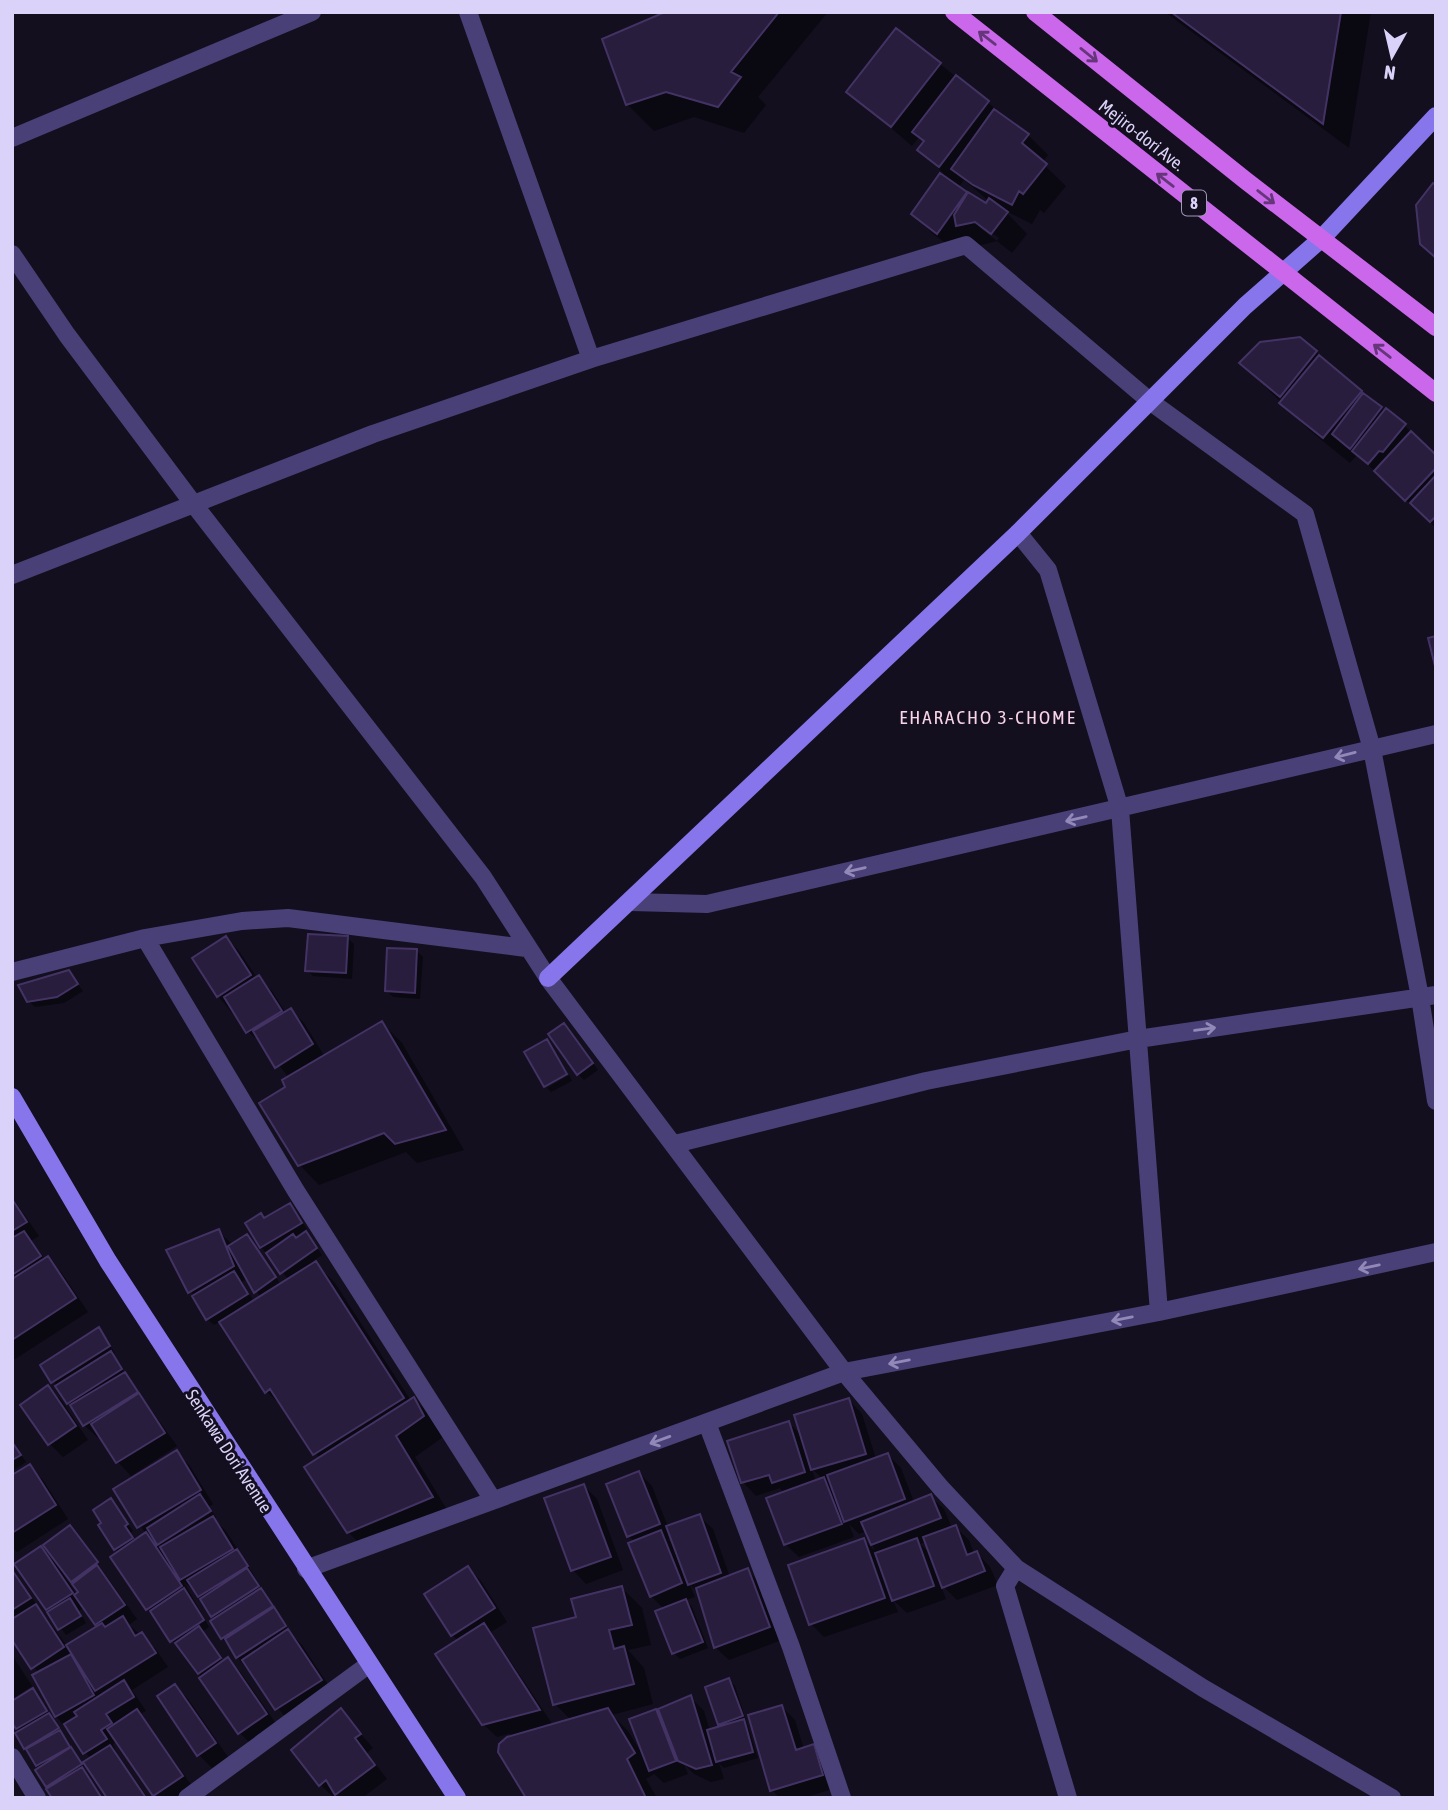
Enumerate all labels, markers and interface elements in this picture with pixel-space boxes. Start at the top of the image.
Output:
north arrow [1357,21,1427,91]
one-way arrow [978,31,996,46]
one-way arrow [1079,47,1097,63]
text: N [1383,61,1397,85]
street label: Mejiro-dori Ave. [1095,95,1189,175]
one-way arrow [1156,172,1175,187]
one-way arrow [1257,189,1275,204]
road number: 8 [1182,190,1206,216]
one-way arrow [1373,344,1392,359]
district label: EHARACHO 3-CHOME [899,706,1077,728]
one-way arrow [1334,749,1357,762]
one-way arrow [1065,813,1088,826]
one-way arrow [844,864,867,878]
one-way arrow [1193,1022,1216,1035]
one-way arrow [1358,1260,1381,1274]
one-way arrow [1112,1312,1134,1326]
one-way arrow [888,1355,911,1369]
street label: Senkawa Dori Avenue [181,1386,277,1516]
one-way arrow [650,1435,672,1447]

